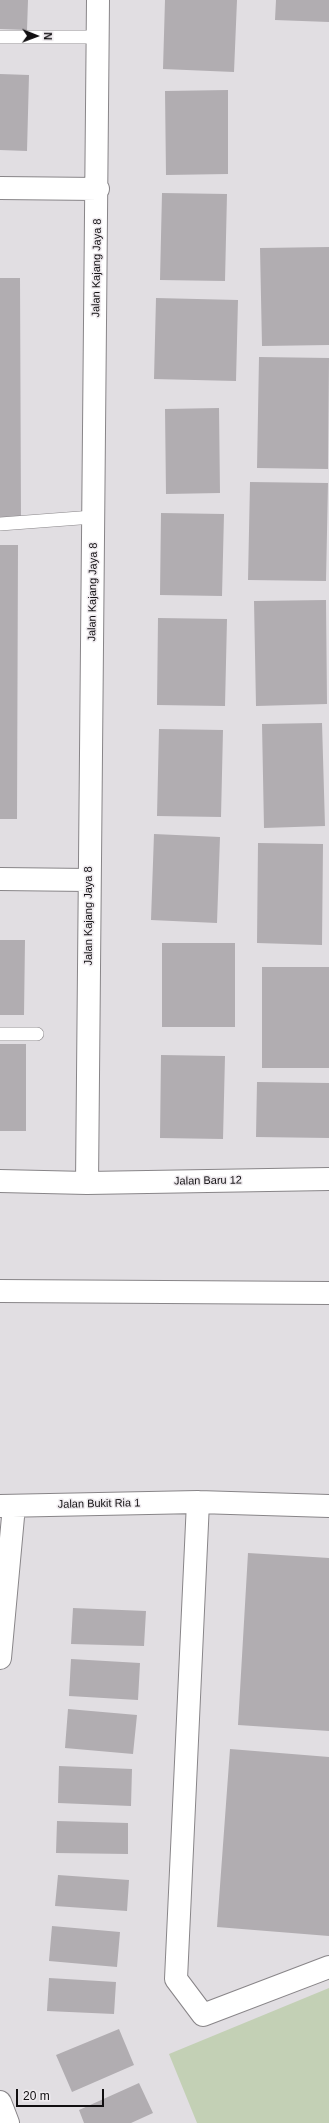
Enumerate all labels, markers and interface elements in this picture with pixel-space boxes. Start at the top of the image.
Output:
north arrow [16,16,56,56]
text: N [42,32,54,40]
street label: Jalan Kajang Jaya 8 [90,218,104,318]
street label: Jalan Kajang Jaya 8 [86,542,100,642]
street label: Jalan Kajang Jaya 8 [82,866,96,966]
street label: Jalan Baru 12 [174,1174,242,1188]
street label: Jalan Bukit Ria 1 [58,1497,140,1511]
scale bar [18,2081,106,2107]
text: 20 m [23,2089,50,2103]

